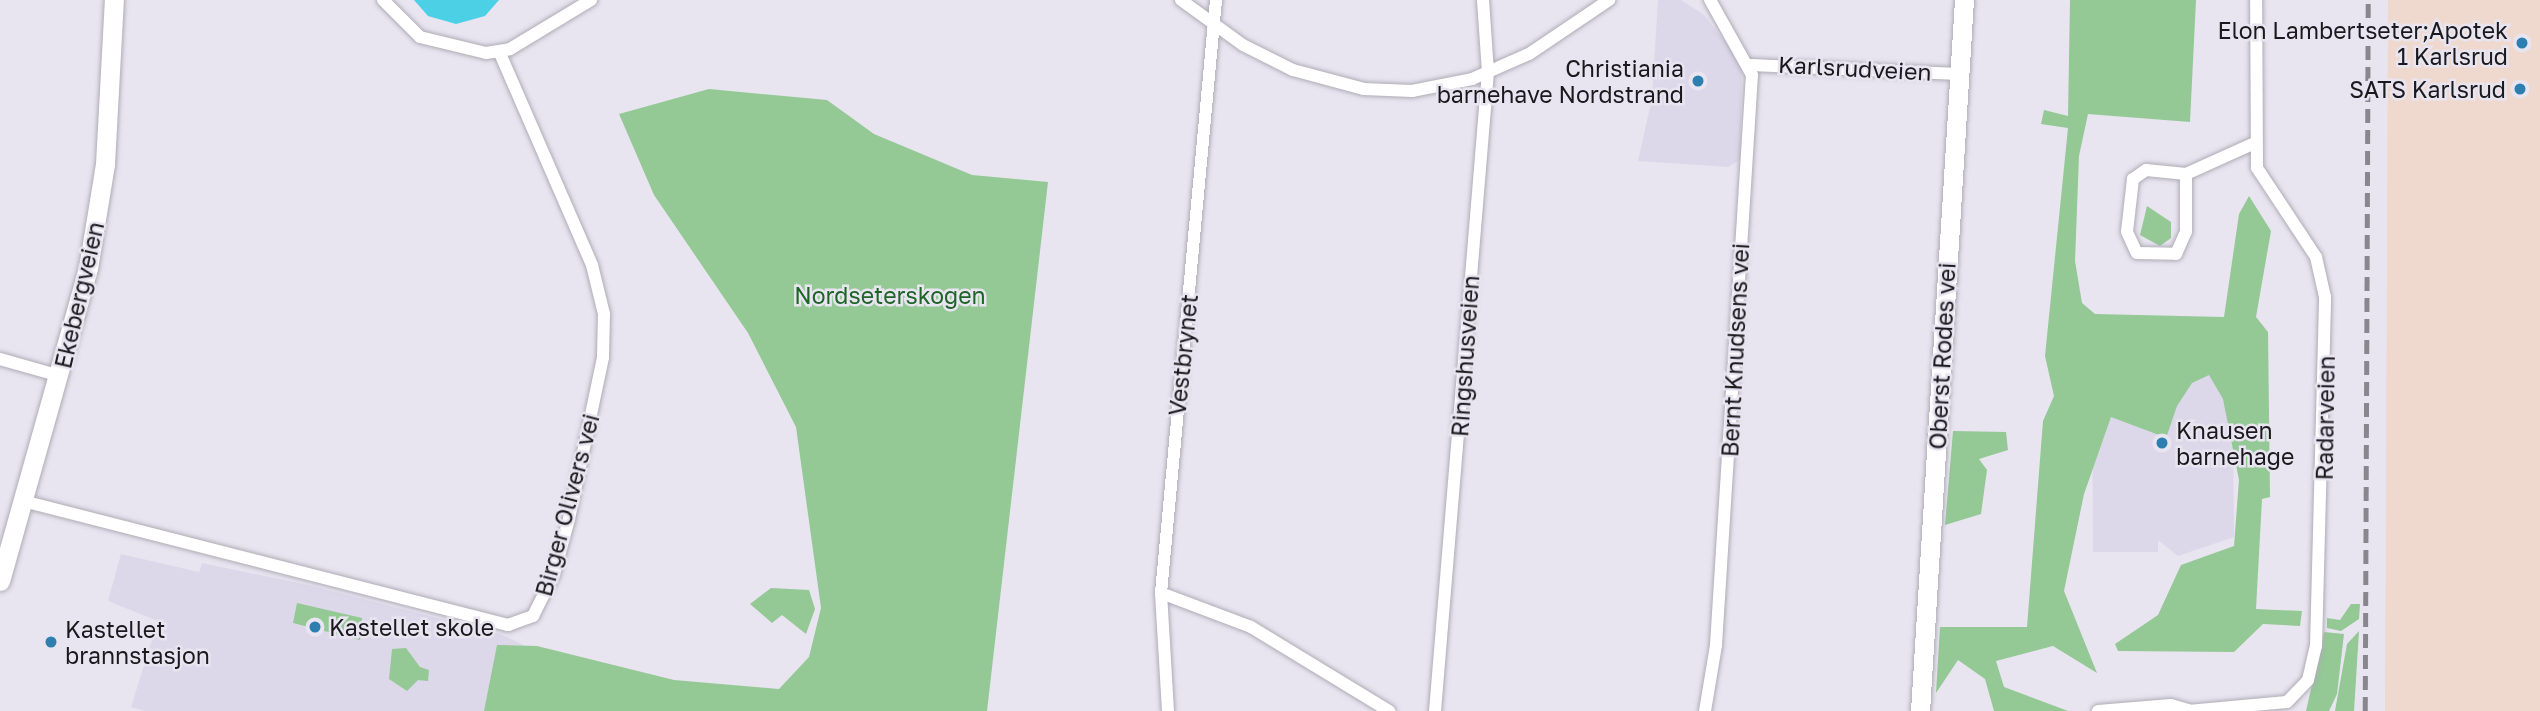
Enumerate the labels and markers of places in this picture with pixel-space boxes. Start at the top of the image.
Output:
place label: Elon Lambertseter;Apotek 1 Karlsrud [2218,16,2508,70]
marker: Elon Lambertseter;Apotek 1 Karlsrud [2514,35,2530,51]
place label: Christiania barnehave Nordstrand [1437,54,1684,108]
marker: Christiania barnehave Nordstrand [1690,73,1706,89]
place label: SATS Karlsrud [2349,75,2506,103]
marker: SATS Karlsrud [2512,81,2528,97]
place label: Knausen barnehage [2176,416,2294,470]
marker: Knausen barnehage [2154,435,2170,451]
place label: Kastellet skole [329,613,494,641]
place label: Kastellet brannstasjon [65,615,210,669]
marker: Kastellet skole [307,619,323,635]
marker: Kastellet brannstasjon [43,634,59,650]

